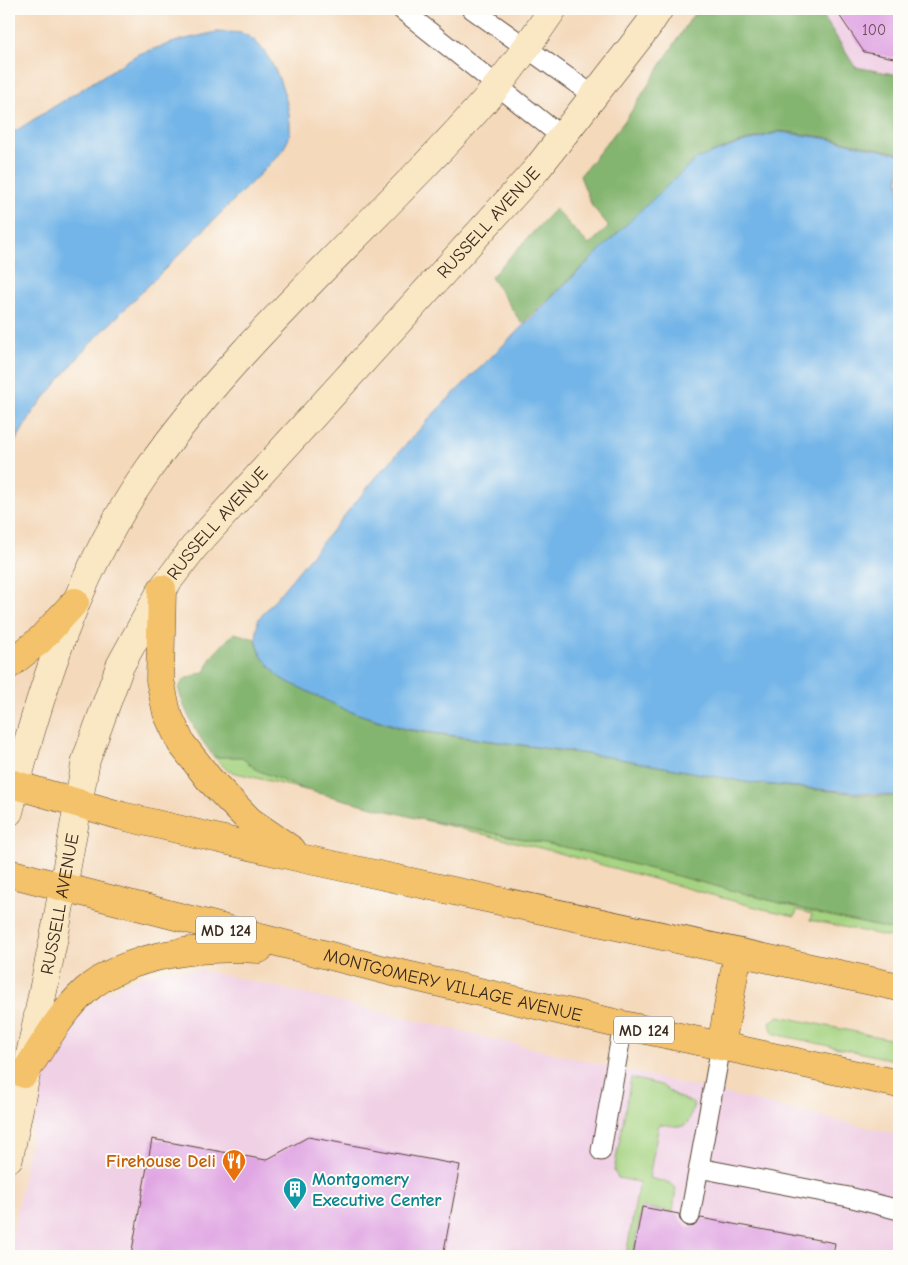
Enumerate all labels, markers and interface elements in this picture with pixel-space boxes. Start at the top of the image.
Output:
house number: 100 [862,21,886,39]
street label: RUSSELL AVENUE [433,163,545,283]
street label: RUSSELL AVENUE [163,463,273,584]
street label: RUSSELL AVENUE [37,832,84,977]
road number: MD 124 [196,916,256,944]
street label: MONTGOMERY VILLAGE AVENUE [321,945,584,1026]
road number: MD 124 [614,1016,674,1044]
restaurant icon: Firehouse Deli [221,1148,247,1182]
place label: Firehouse Deli [106,1151,216,1172]
place label: Montgomery Executive Center [312,1169,442,1211]
building icon: Montgomery Executive Center [282,1176,308,1210]

